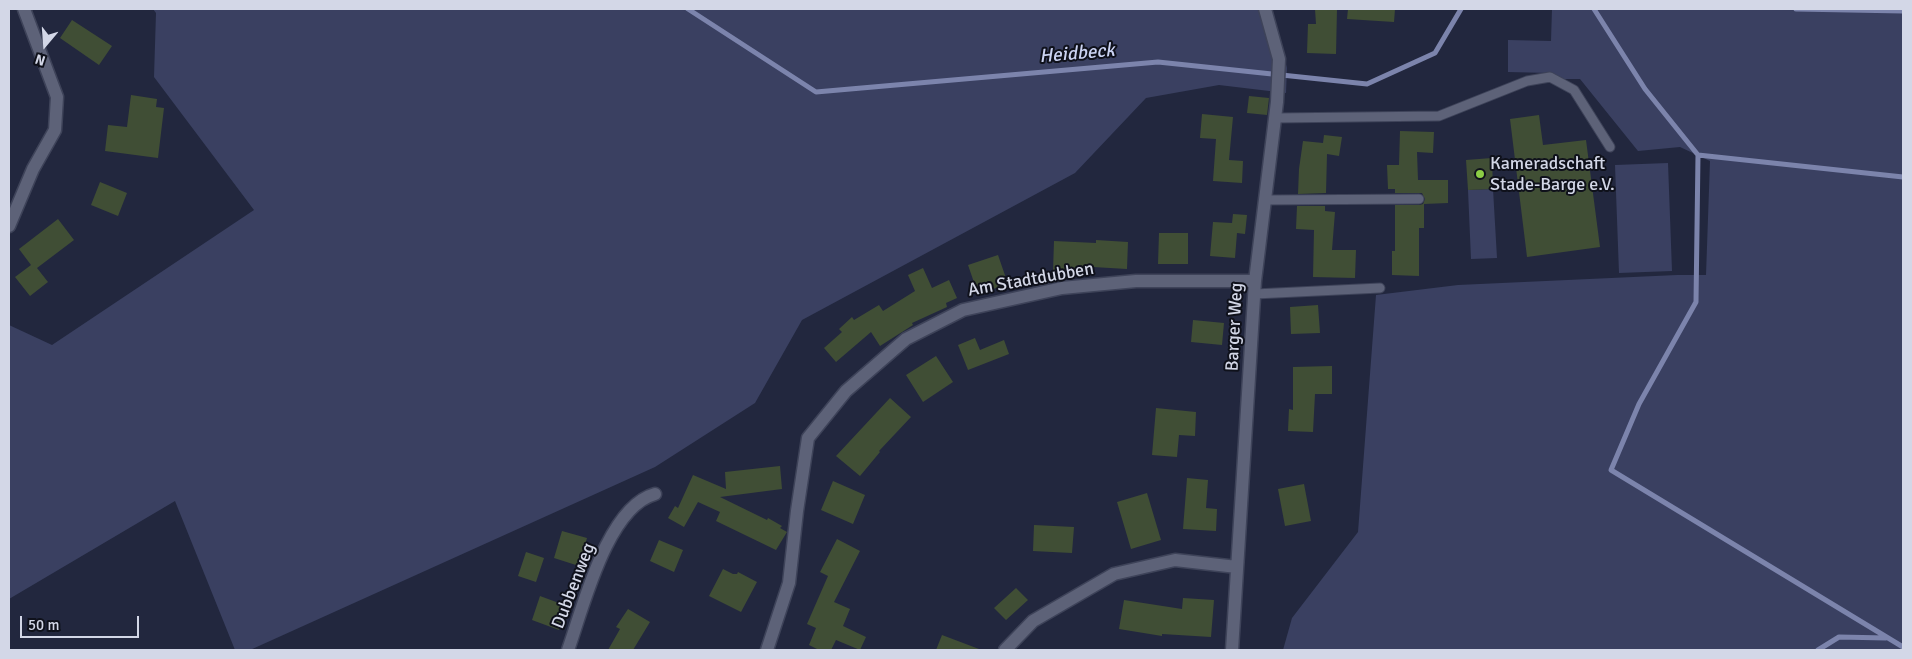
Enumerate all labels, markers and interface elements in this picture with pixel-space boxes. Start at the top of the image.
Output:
north arrow [20,20,70,70]
water label: Heidbeck [1038,39,1116,69]
text: N [33,50,47,69]
place label: Kameradschaft Stade-Barge e.V. [1490,153,1615,195]
marker: Kameradschaft Stade-Barge e.V. [1474,168,1486,180]
street label: Am Stadtdubben [966,258,1096,302]
street label: Barger Weg [1222,282,1248,372]
street label: Dubbenweg [548,540,600,632]
scale bar [22,606,141,638]
text: 50 m [28,616,59,634]

